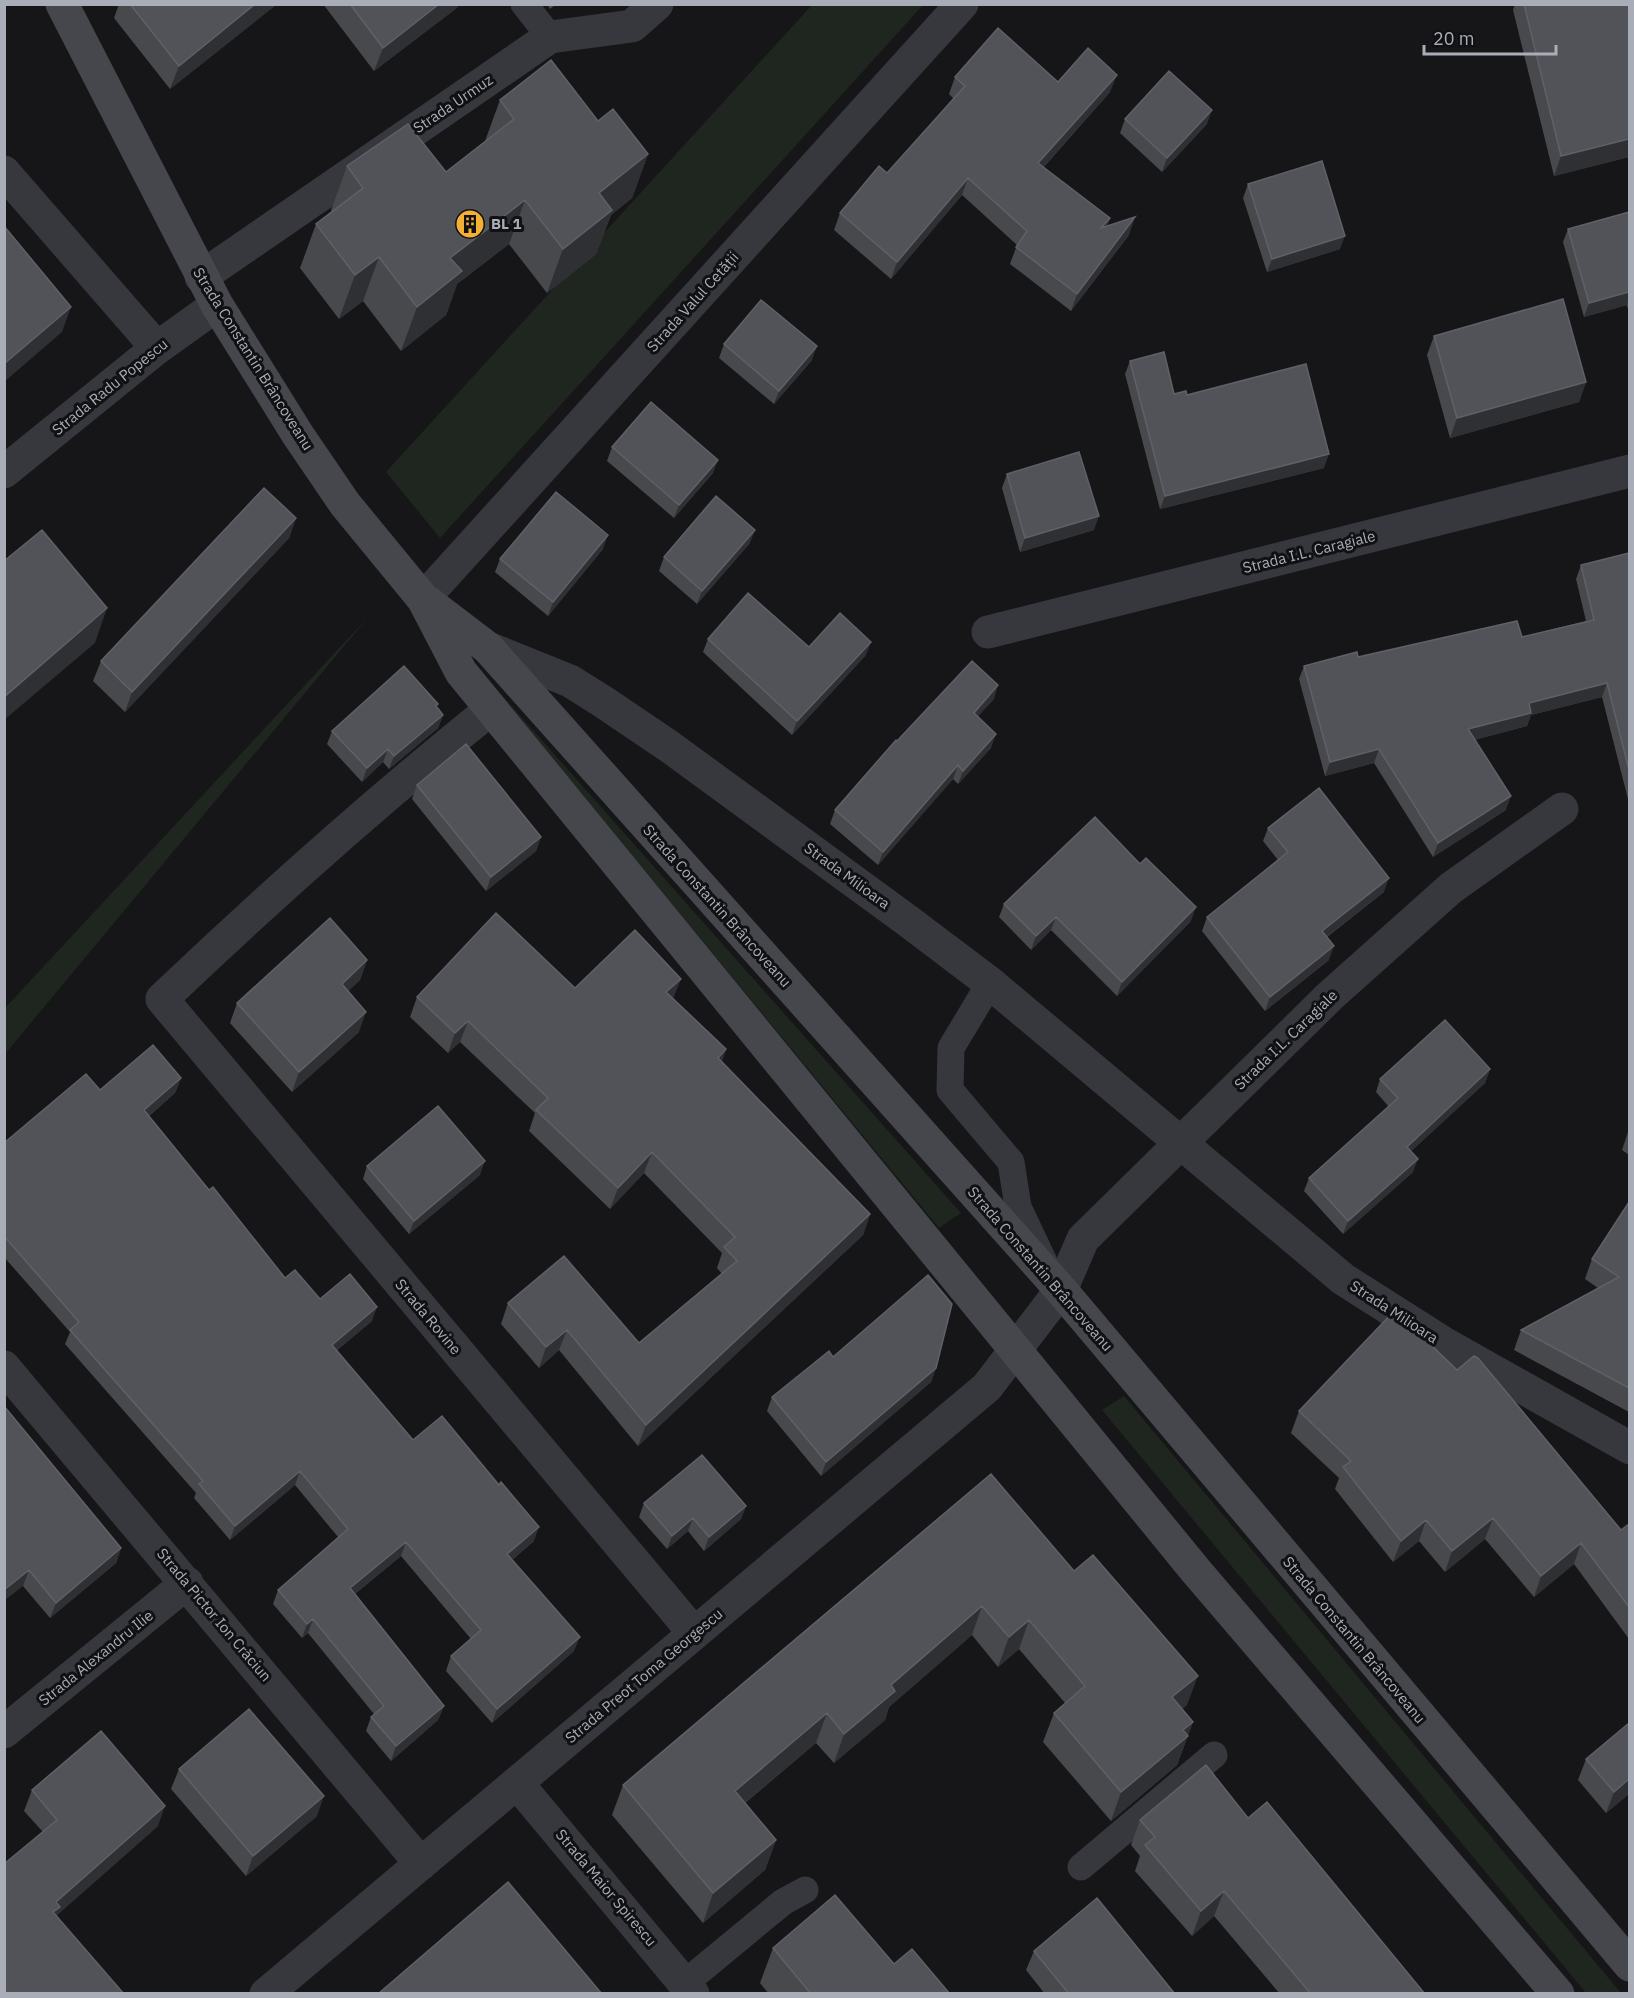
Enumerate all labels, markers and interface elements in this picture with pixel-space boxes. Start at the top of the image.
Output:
scale bar [1424,18,1556,56]
text: 20 m [1433,27,1475,50]
street label: Strada Urmuz [409,70,496,137]
building icon: BL 1 [454,208,486,240]
place label: BL 1 [491,214,522,233]
street label: Strada Valul Cetății [643,248,743,356]
street label: Strada Constantin Brâncoveanu [189,264,318,454]
street label: Strada Radu Popescu [48,334,171,439]
street label: Strada I.L. Caragiale [1241,526,1377,577]
street label: Strada Constantin Brâncoveanu [639,821,795,991]
street label: Strada Milioara [801,838,894,913]
street label: Strada I.L. Caragiale [1230,986,1341,1094]
street label: Strada Constantin Brâncoveanu [964,1182,1117,1355]
street label: Strada Rovine [391,1275,466,1358]
street label: Strada Milioara [1347,1276,1442,1347]
street label: Strada Pictor Ion Crăciun [153,1544,276,1685]
street label: Strada Constantin Brâncoveanu [1279,1552,1430,1727]
street label: Strada Preot Toma Georgescu [561,1604,726,1747]
street label: Strada Alexandru Ilie [35,1606,157,1710]
street label: Strada Maior Spirescu [552,1825,661,1950]

